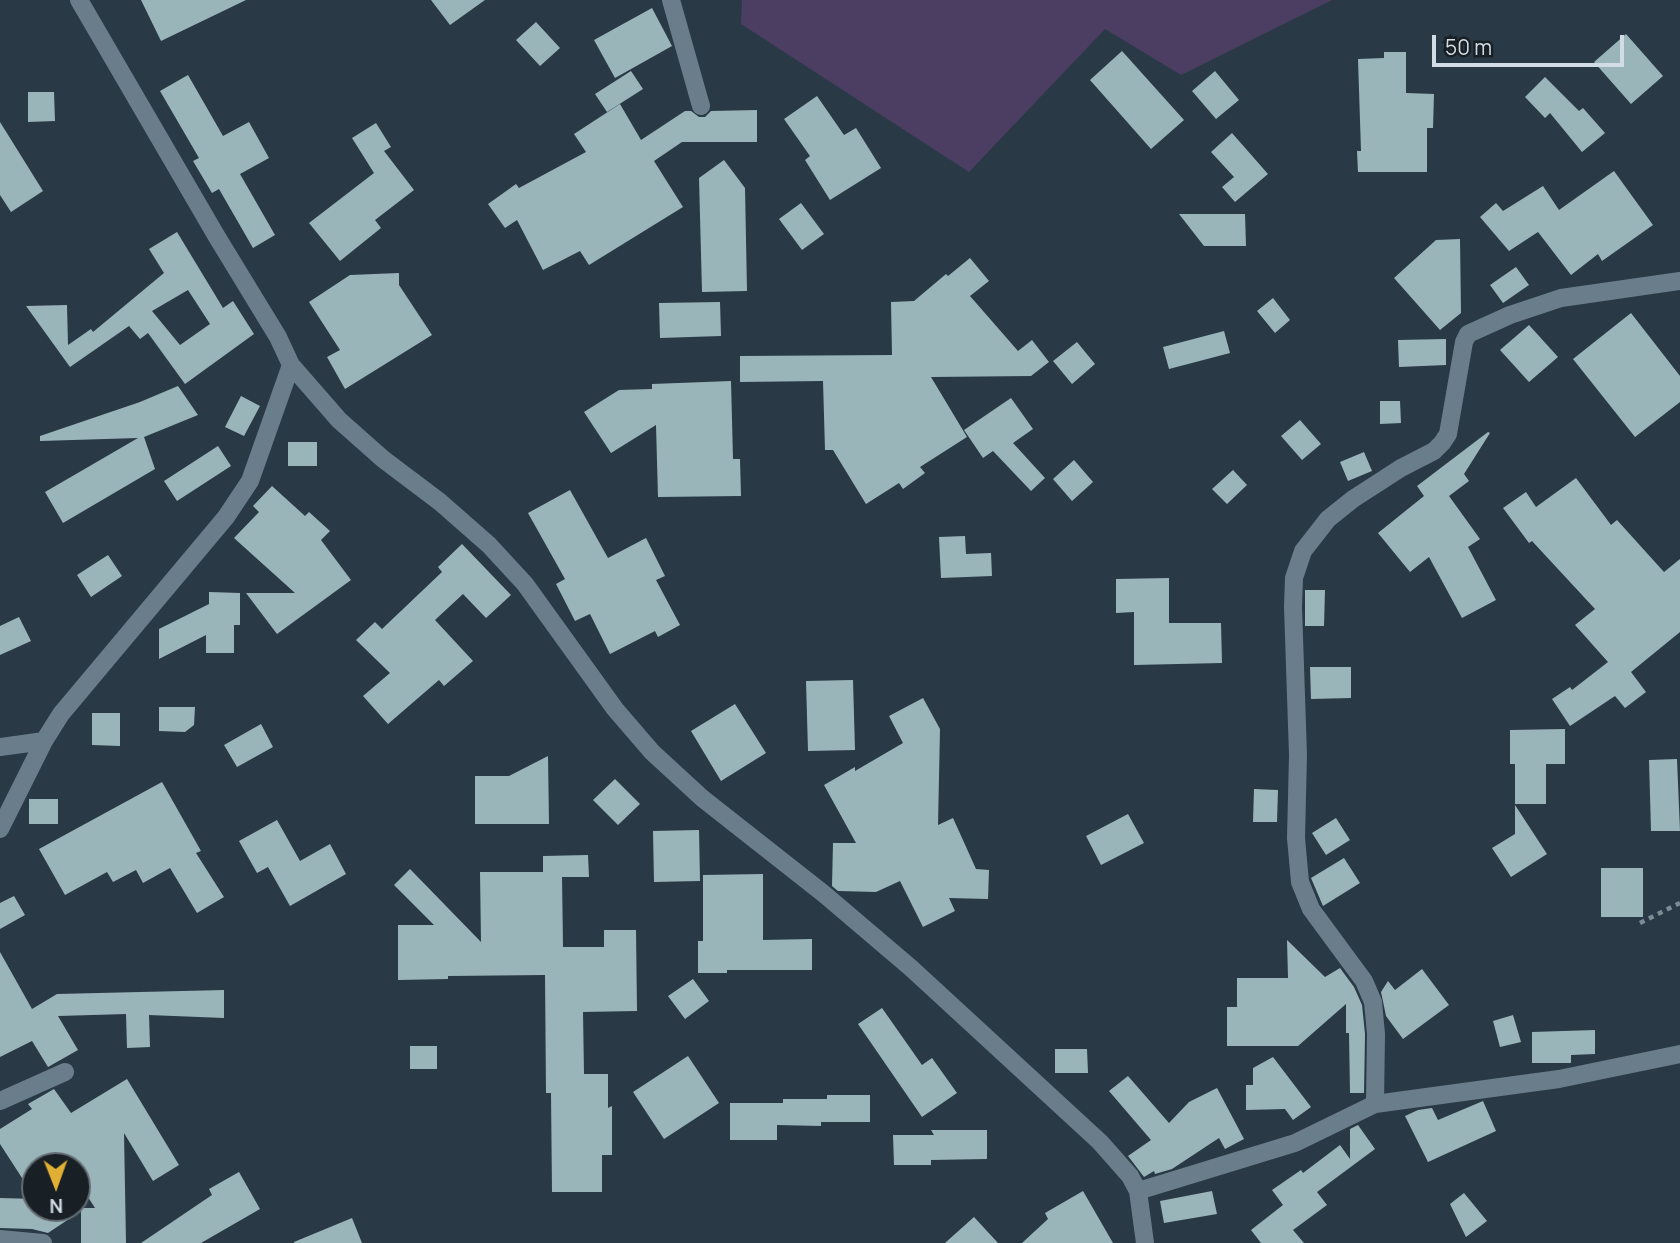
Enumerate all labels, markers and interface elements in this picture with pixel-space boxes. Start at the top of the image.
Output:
scale bar [1435,21,1628,65]
text: 50 m [1445,33,1492,61]
north arrow [21,1152,91,1222]
text: N [49,1193,63,1219]

